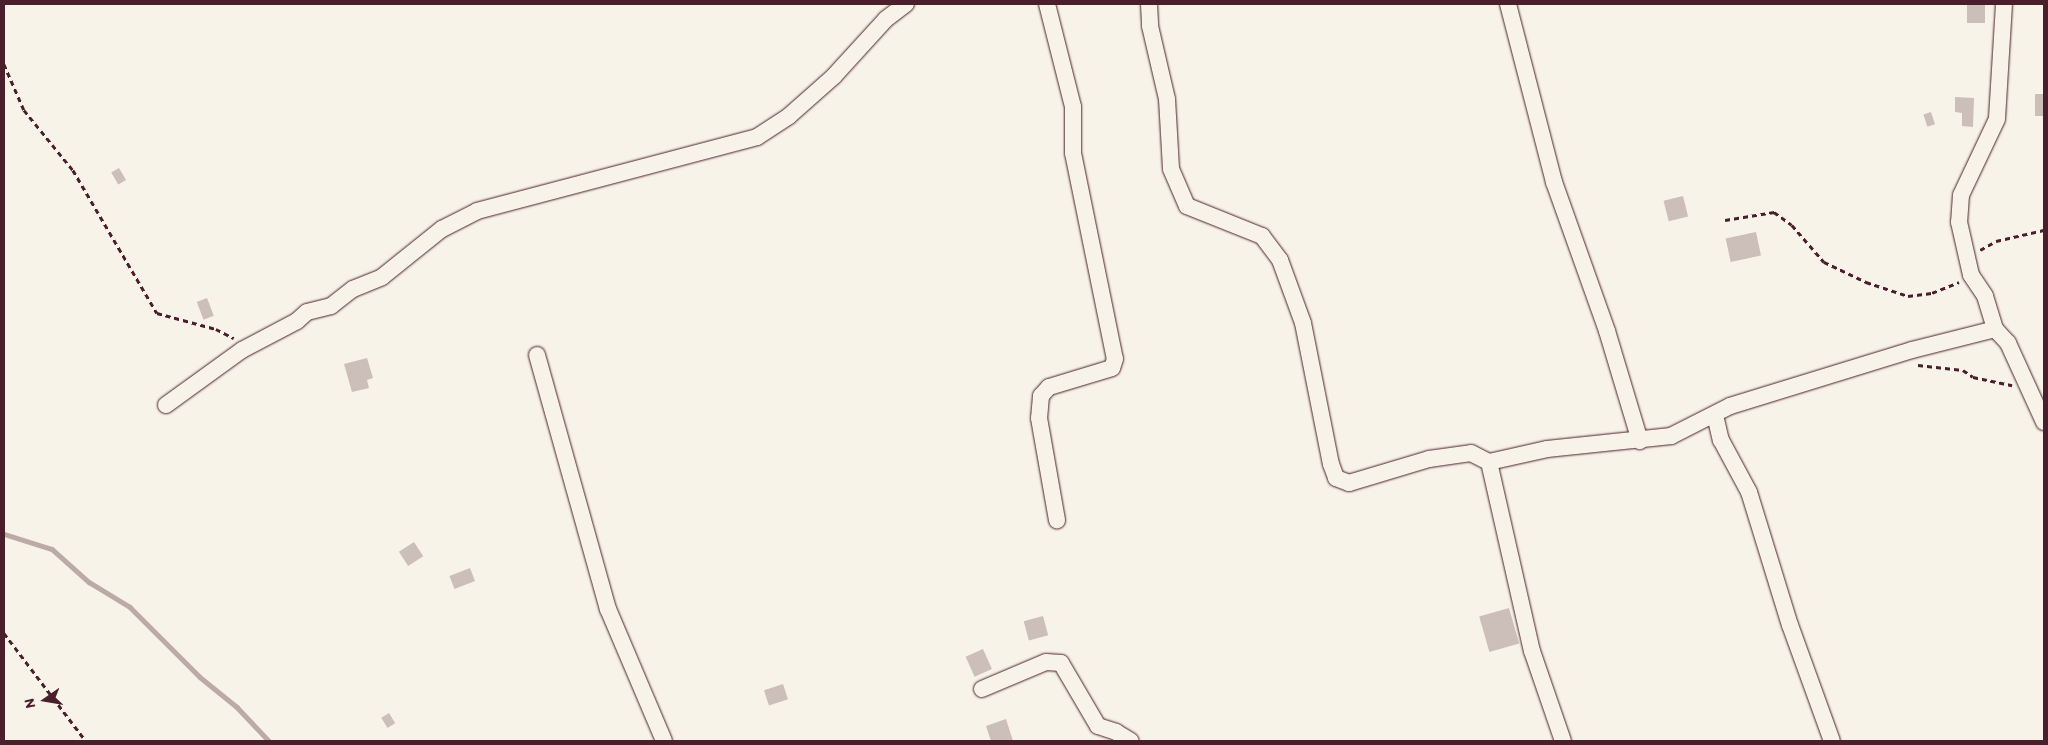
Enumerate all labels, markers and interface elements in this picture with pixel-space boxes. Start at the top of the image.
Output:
north arrow [20,675,70,725]
text: N [21,697,39,710]

